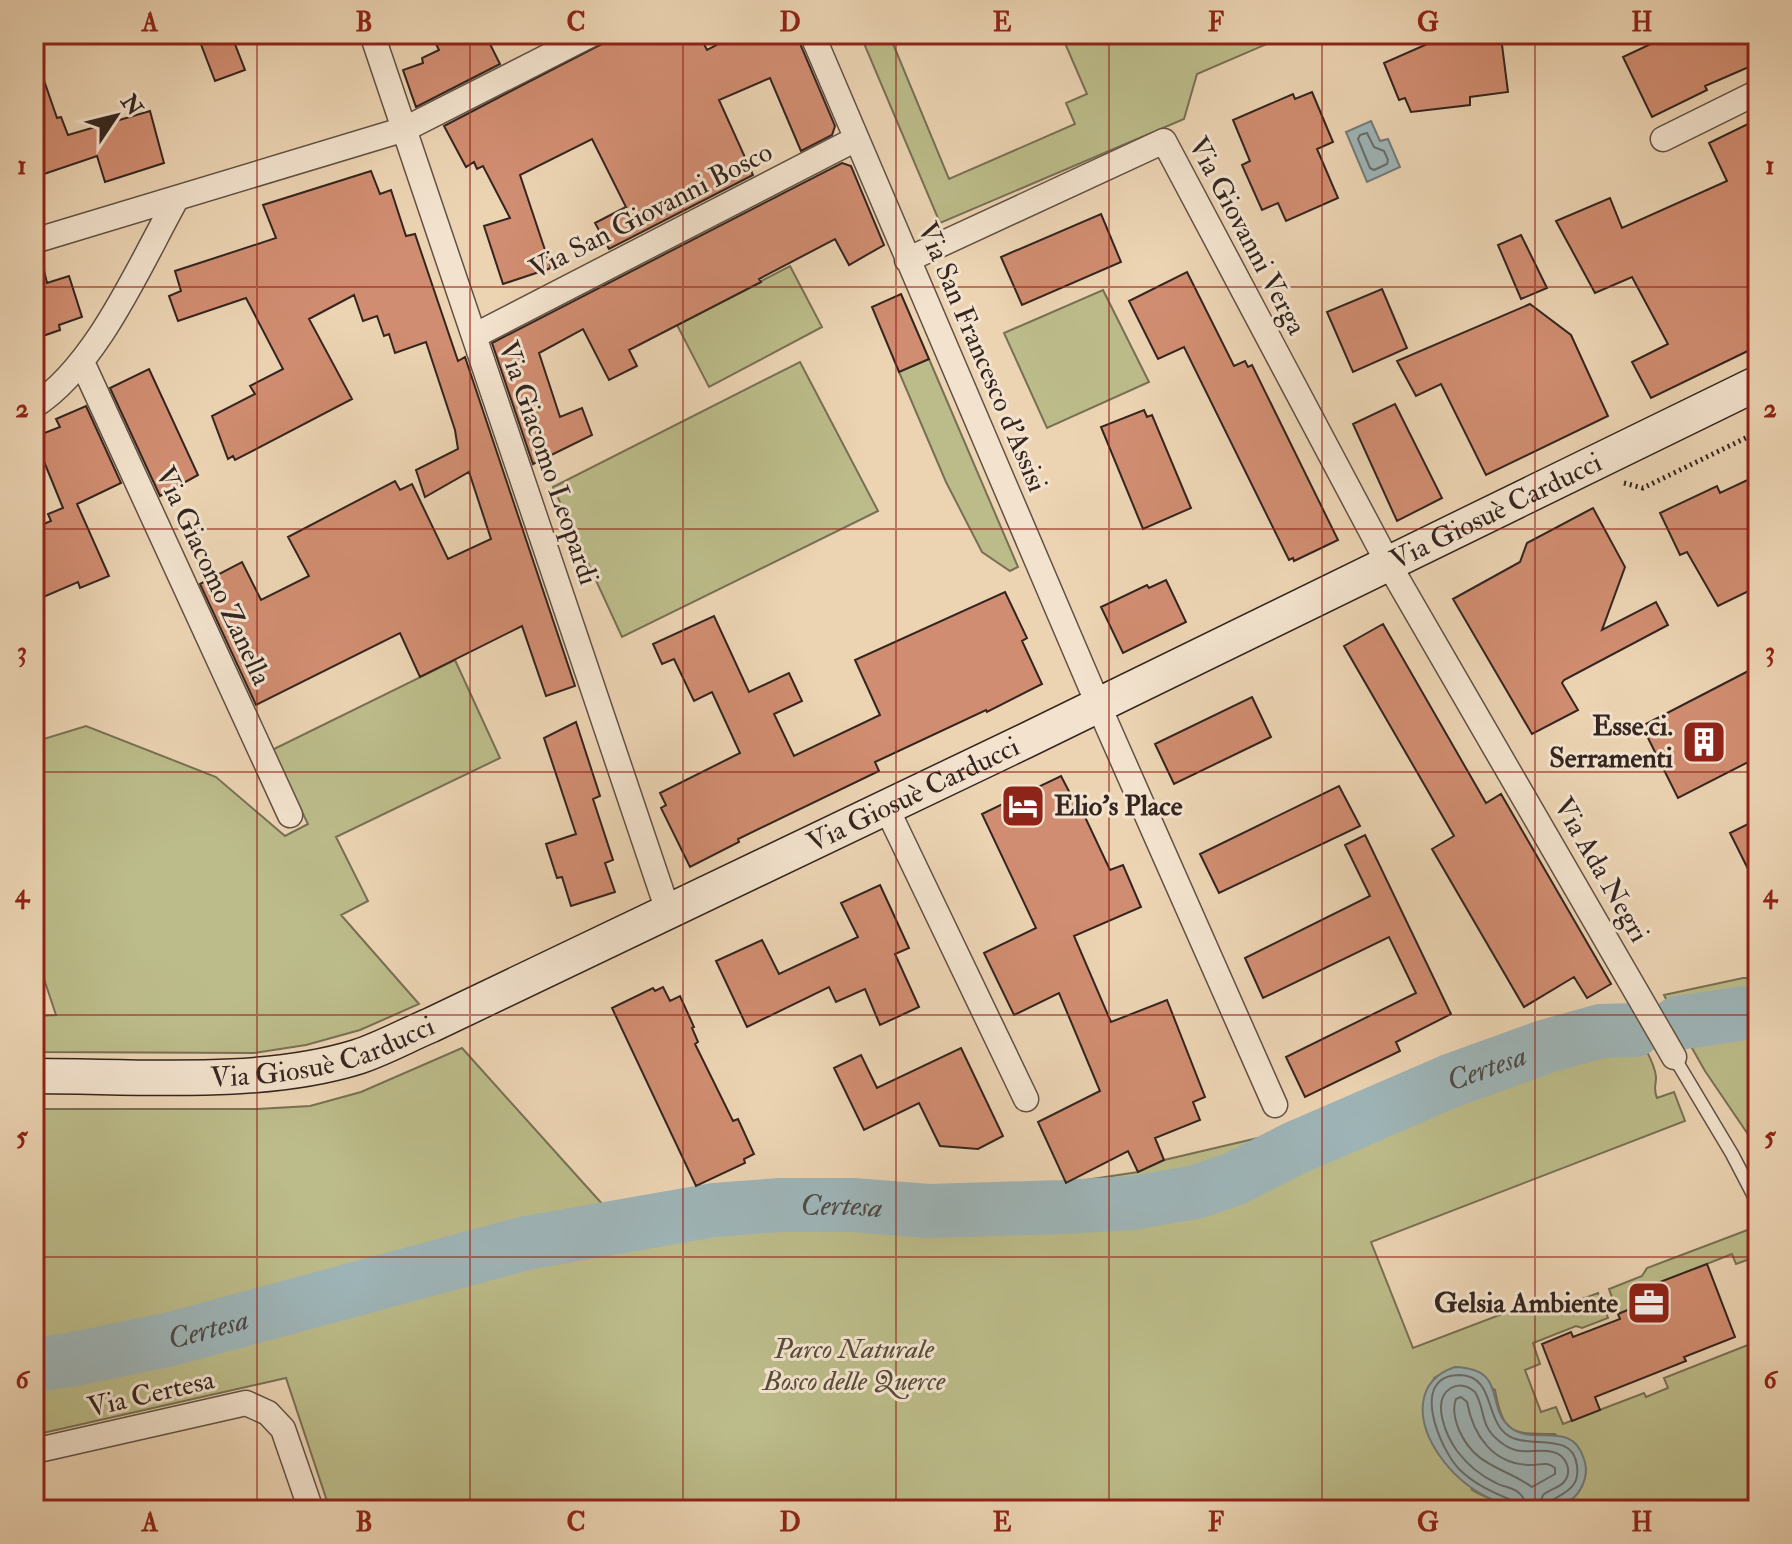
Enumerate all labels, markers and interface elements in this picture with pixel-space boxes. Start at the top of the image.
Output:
text: A [141,7,159,39]
text: B [355,7,373,39]
text: C [566,7,586,39]
text: D [779,7,801,39]
text: E [993,7,1012,39]
text: F [1208,7,1225,39]
text: G [1417,7,1439,39]
text: H [1631,7,1653,39]
north arrow [76,76,156,156]
text: N [114,88,149,121]
street label: Via Giovanni Verga [1180,131,1314,341]
street label: Via San Giovanni Bosco [524,135,778,287]
text: 1 [17,150,27,182]
text: 1 [1765,150,1775,182]
street label: Via San Francesco d'Assisi [909,217,1055,497]
street label: Via Giacomo Leopardi [490,337,606,589]
text: 2 [15,393,29,425]
text: 2 [1763,393,1777,425]
street label: Via Giosuè Carducci [1384,445,1607,577]
street label: Via Giacomo Zanella [147,461,279,691]
text: 3 [17,636,27,668]
text: 3 [1765,636,1775,668]
place label: Esse.ci. Serramenti [1549,709,1674,776]
building icon: Esse.ci. Serramenti [1680,718,1728,766]
street label: Via Giosuè Carducci [801,729,1025,860]
hotel icon: Elio's Place [999,782,1047,830]
place label: Elio's Place [1054,789,1183,824]
street label: Via Ada Negri [1546,791,1656,949]
text: 4 [14,878,31,910]
text: 4 [1762,878,1779,910]
street label: Via Giosuè Carducci [210,1008,440,1095]
water label: Certesa [1442,1036,1532,1099]
text: 5 [16,1121,28,1153]
text: 5 [1764,1121,1776,1153]
water label: Certesa [801,1186,884,1226]
office icon: Gelsia Ambiente [1625,1279,1673,1327]
place label: Gelsia Ambiente [1434,1286,1618,1321]
water label: Certesa [164,1300,253,1358]
park label: Parco Naturale Bosco delle Querce [761,1332,946,1399]
street label: Via Certesa [84,1362,218,1426]
text: 6 [15,1364,30,1396]
text: 6 [1763,1364,1778,1396]
text: A [141,1507,159,1539]
text: B [355,1507,373,1539]
text: C [566,1507,586,1539]
text: D [779,1507,801,1539]
text: E [993,1507,1012,1539]
text: F [1208,1507,1225,1539]
text: G [1417,1507,1439,1539]
text: H [1631,1507,1653,1539]

